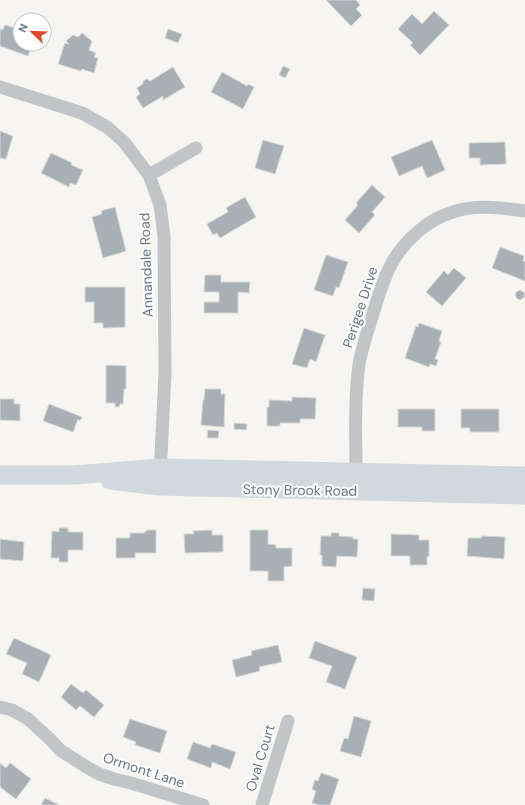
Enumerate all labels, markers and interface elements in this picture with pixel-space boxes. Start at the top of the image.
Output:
north arrow [12,12,52,52]
text: N [15,22,31,35]
street label: Annandale Road [135,212,157,318]
street label: Perigee Drive [338,264,382,350]
street label: Stony Brook Road [243,480,357,500]
street label: Oval Court [241,722,279,794]
street label: Ormont Lane [101,748,187,792]

